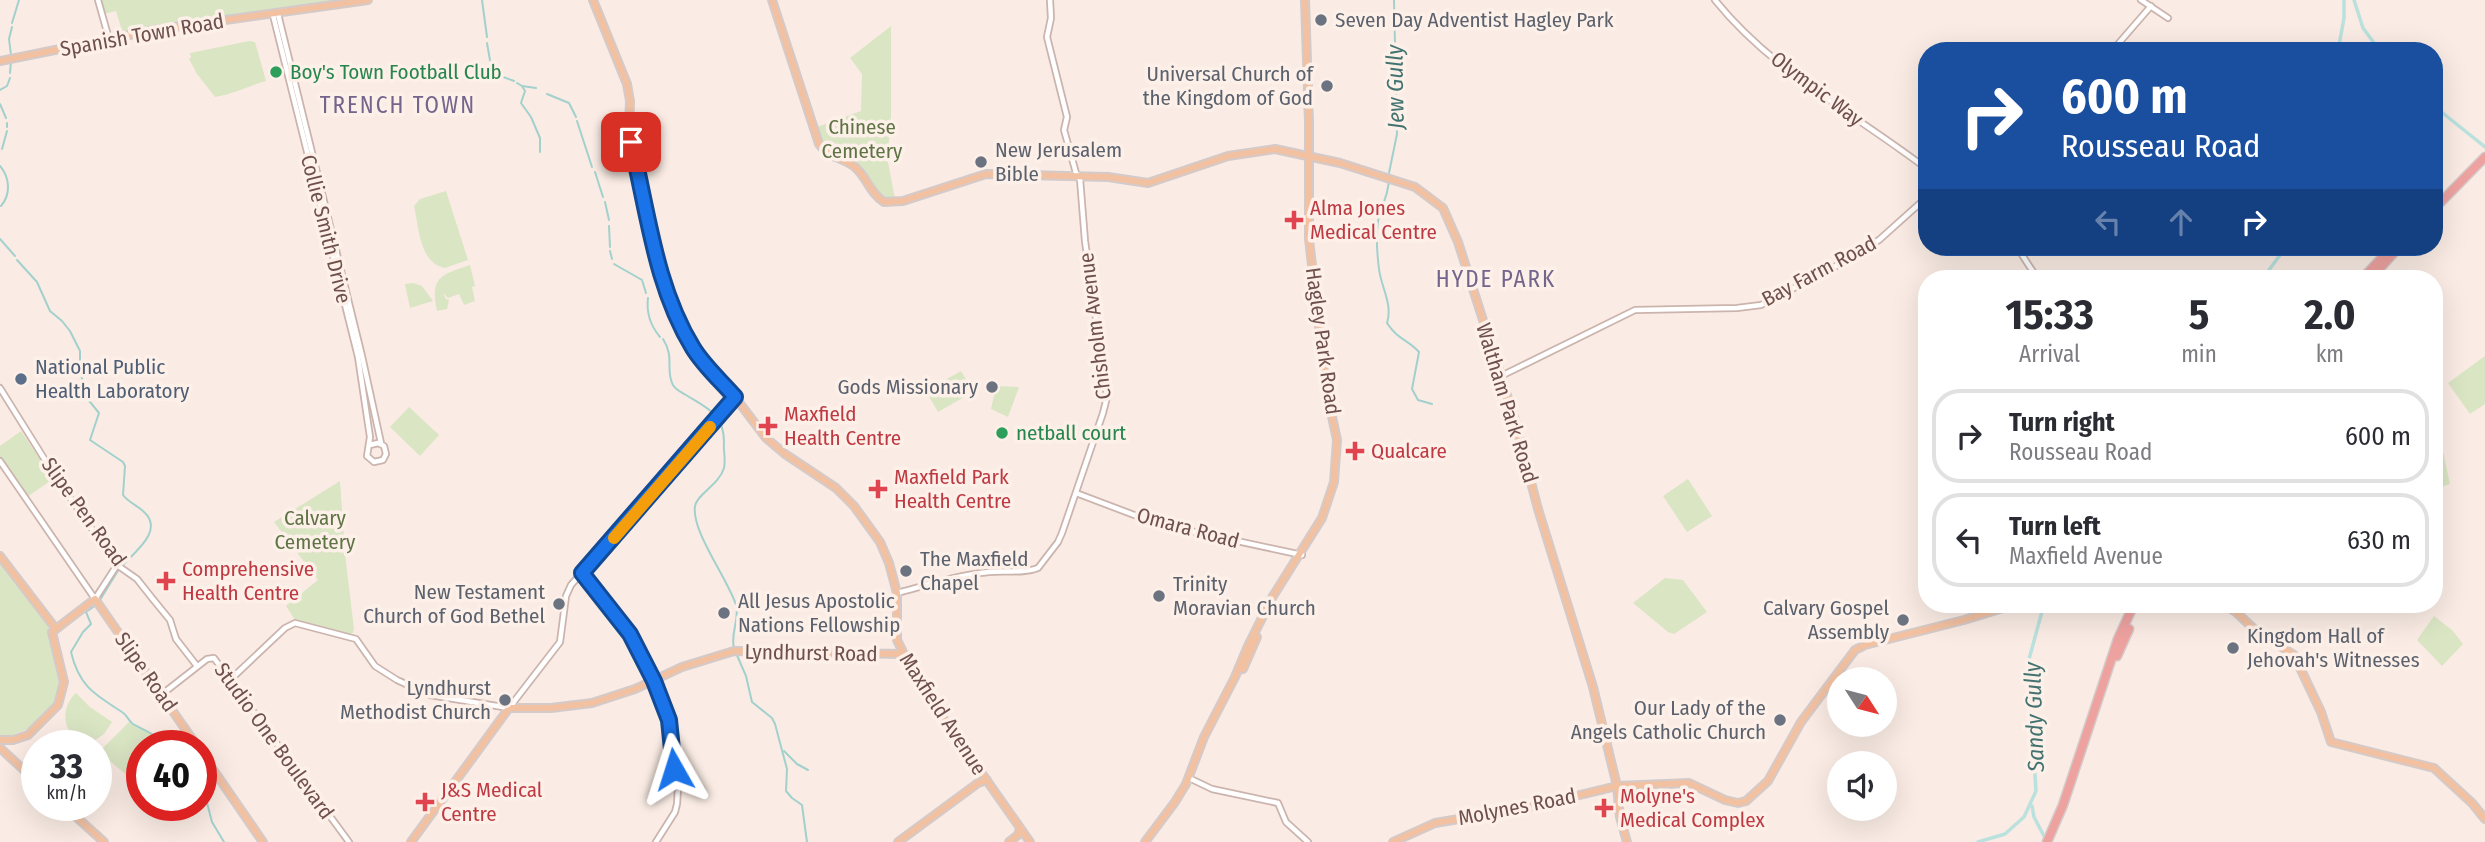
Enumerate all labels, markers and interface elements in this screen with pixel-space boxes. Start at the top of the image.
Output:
place label: Seven Day Adventist Hagley Park [1335,7,1614,33]
street label: Spanish Town Road [58,8,226,62]
marker: Seven Day Adventist Hagley Park [1313,12,1329,28]
water label: Jew Gully [1380,44,1410,131]
street label: Olympic Way [1766,46,1869,133]
place label: Boy's Town Football Club [290,59,502,85]
place label: Universal Church of the Kingdom of God [1143,61,1315,111]
marker: Boy's Town Football Club [268,64,284,80]
text: 600 m [2061,67,2188,126]
icon: right [1946,70,2037,161]
marker: Universal Church of the Kingdom of God [1319,78,1335,94]
district label: TRENCH TOWN [320,91,476,119]
pin [601,112,661,172]
park label: Chinese Cemetery [822,114,903,164]
icon: arrive [612,123,650,161]
text: Rousseau Road [2061,127,2260,165]
place label: New Jerusalem Bible [995,137,1122,187]
street label: Collie Smith Drive [295,152,357,306]
marker: New Jerusalem Bible [973,154,989,170]
place label: Alma Jones Medical Centre [1310,195,1437,245]
icon: left [2089,203,2127,241]
icon: ahead [2162,203,2200,241]
icon: right [2235,203,2273,241]
marker: Alma Jones Medical Centre [1284,210,1304,230]
street label: Bay Farm Road [1757,230,1881,312]
street label: Chisholm Avenue [1073,251,1117,401]
district label: HYDE PARK [1436,265,1556,293]
street label: Hagley Park Road [1300,266,1346,416]
text: 15:33 [2005,290,2094,340]
text: 5 [2189,290,2209,340]
text: 2.0 [2304,290,2356,340]
street label: Waltham Park Road [1470,320,1544,486]
text: Arrival [2019,340,2080,368]
text: min [2181,340,2217,368]
text: km [2316,340,2344,368]
place label: National Public Health Laboratory [35,354,190,404]
marker: National Public Health Laboratory [13,371,29,387]
place label: Gods Missionary [837,374,979,400]
marker: Gods Missionary [984,379,1000,395]
place label: Maxfield Health Centre [784,401,901,451]
text: Turn right [2009,407,2115,438]
marker: Maxfield Health Centre [758,416,778,436]
icon: right [1950,417,1988,455]
place label: netball court [1016,420,1126,446]
text: 600 m [2345,421,2411,452]
marker: netball court [994,425,1010,441]
place label: Qualcare [1371,438,1447,464]
text: Rousseau Road [2009,438,2152,466]
marker: Qualcare [1345,441,1365,461]
street label: Slipe Pen Road [36,453,132,571]
place label: Maxfield Park Health Centre [894,464,1011,514]
marker: Maxfield Park Health Centre [868,479,888,499]
street label: Omara Road [1134,502,1242,554]
park label: Calvary Cemetery [275,505,356,555]
text: Turn left [2009,511,2101,542]
icon: left [1950,521,1988,559]
text: 630 m [2347,525,2411,556]
text: Maxfield Avenue [2009,542,2163,570]
place label: The Maxfield Chapel [920,546,1029,596]
place label: Comprehensive Health Centre [182,556,314,606]
marker: The Maxfield Chapel [898,563,914,579]
marker: Comprehensive Health Centre [156,571,176,591]
place label: Trinity Moravian Church [1173,571,1316,621]
place label: New Testament Church of God Bethel [363,579,545,629]
place label: All Jesus Apostolic Nations Fellowship [738,588,900,638]
marker: Trinity Moravian Church [1151,588,1167,604]
place label: Calvary Gospel Assembly [1763,595,1890,645]
marker: New Testament Church of God Bethel [551,596,567,612]
marker: All Jesus Apostolic Nations Fellowship [716,605,732,621]
marker: Calvary Gospel Assembly [1895,612,1911,628]
place label: Kingdom Hall of Jehovah's Witnesses [2247,623,2420,673]
street label: Slipe Road [109,627,183,717]
street label: Lyndhurst Road [744,639,878,667]
marker: Kingdom Hall of Jehovah's Witnesses [2225,640,2241,656]
street label: Maxfield Avenue [894,648,992,780]
street label: Studio One Boulevard [209,658,339,824]
water label: Sandy Gully [2018,661,2050,773]
north arrow [1827,667,1897,737]
map controls [1827,667,1897,821]
place label: Lyndhurst Methodist Church [340,675,491,725]
marker: Lyndhurst Methodist Church [497,692,513,708]
place label: Our Lady of the Angels Catholic Church [1571,695,1766,745]
marker: Our Lady of the Angels Catholic Church [1772,712,1788,728]
speed limit sign: 40 [126,730,217,821]
position arrow [637,732,711,806]
text: 33 [50,745,83,787]
button: sound [1827,751,1897,821]
place label: J&S Medical Centre [441,777,543,827]
text: km/h [46,782,87,804]
street label: Molynes Road [1456,783,1578,831]
place label: Molyne's Medical Complex [1620,783,1765,833]
marker: J&S Medical Centre [415,792,435,812]
marker: Molyne's Medical Complex [1594,798,1614,818]

